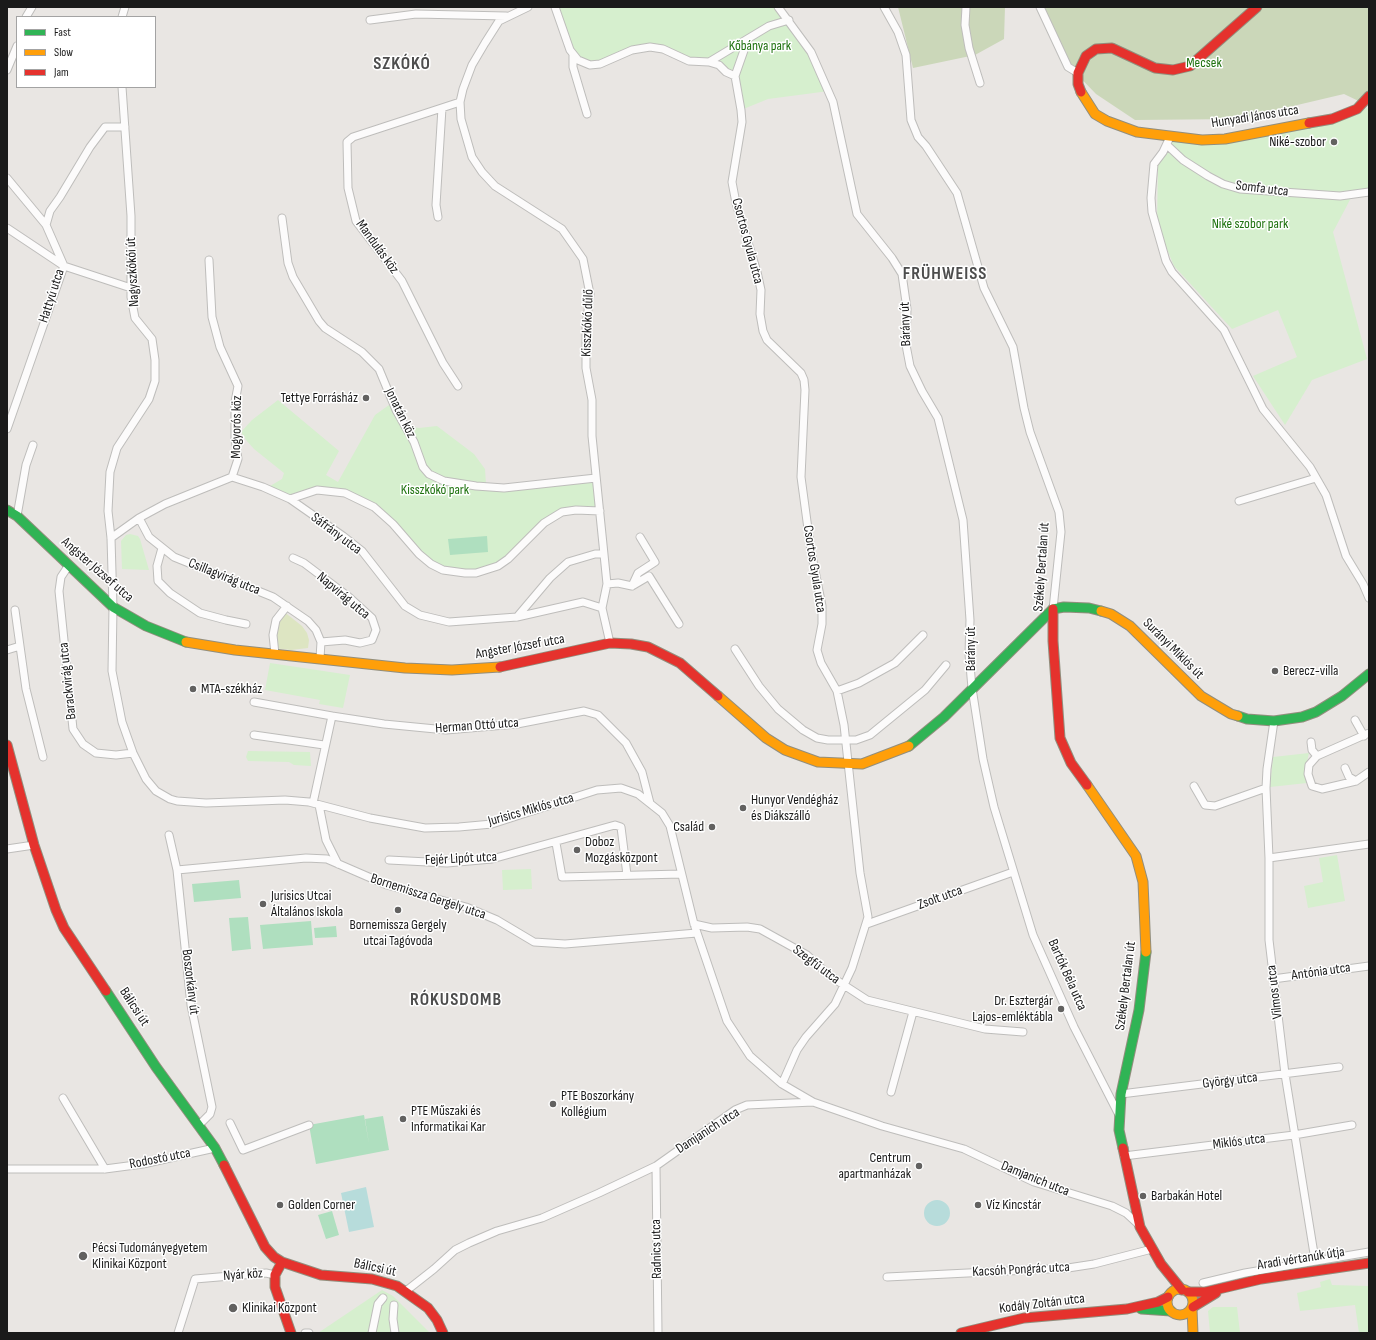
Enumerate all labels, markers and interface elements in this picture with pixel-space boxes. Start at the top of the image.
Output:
legend [16,16,156,88]
text: Fast [54,25,71,40]
park label: Kőbánya park [729,38,791,54]
text: Slow [54,45,73,60]
district label: SZKÓKÓ [373,53,431,75]
park label: Mecsek [1186,55,1222,71]
text: Jam [54,65,69,80]
street label: Hunyadi János utca [1210,102,1300,132]
place label: Niké-szobor [1269,134,1326,150]
marker: Niké-szobor [1329,137,1339,147]
street label: Somfa utca [1235,177,1289,201]
street label: Csortos Gyula utca [727,196,767,286]
park label: Niké szobor park [1212,216,1288,232]
street label: Mandulás köz [352,217,402,277]
street label: Nagyszkókói út [123,237,143,307]
district label: FRÜHWEISS [903,263,987,285]
street label: Hattyú utca [35,267,69,325]
street label: Kisszkókó dűlő [578,289,598,357]
street label: Bárány út [897,301,915,347]
street label: Jonatán köz [381,385,419,441]
place label: Tettye Forrásház [280,390,358,406]
marker: Tettye Forrásház [361,393,371,403]
street label: Mogyorós köz [228,395,246,459]
park label: Kisszkókó park [401,482,469,498]
street label: Sáfrány utca [307,510,365,558]
street label: Székely Bertalan út [1031,522,1053,612]
street label: Csortos Gyula utca [799,524,829,614]
street label: Angster József utca [57,534,137,606]
street label: Csillagvirág utca [186,555,262,599]
street label: Napvirág utca [313,569,373,623]
street label: Surányi Miklós út [1139,615,1207,683]
street label: Bárány út [963,627,979,671]
street label: Angster József utca [474,631,566,663]
street label: Barackvirág utca [56,642,80,720]
place label: Berecz-villa [1283,663,1338,679]
marker: Berecz-villa [1270,666,1280,676]
place label: MTA-székház [201,681,262,697]
marker: MTA-székház [188,684,198,694]
street label: Herman Ottó utca [435,715,519,737]
street label: Jurisics Miklós utca [486,790,576,830]
place label: Hunyor Vendégház és Diákszálló [751,792,838,824]
marker: Hunyor Vendégház és Diákszálló [738,803,748,813]
place label: Család [673,819,704,835]
marker: Család [707,822,717,832]
place label: Doboz Mozgásközpont [585,834,658,866]
marker: Doboz Mozgásközpont [572,845,582,855]
street label: Fejér Lipót utca [425,849,497,869]
street label: Bornemissza Gergely utca [368,870,488,924]
street label: Zsolt utca [915,882,965,914]
place label: Jurisics Utcai Általános Iskola [271,888,343,920]
marker: Jurisics Utcai Általános Iskola [258,899,268,909]
marker: Bornemissza Gergely utcai Tagóvoda [393,905,403,915]
place label: Bornemissza Gergely utcai Tagóvoda [349,917,447,950]
street label: Bartók Béla utca [1044,937,1090,1013]
street label: Székely Bertalan út [1112,941,1140,1031]
street label: Szegfű utca [789,942,843,988]
street label: Boszorkány út [178,948,202,1016]
street label: Antónia utca [1290,960,1352,984]
street label: Vilmos utca [1263,964,1287,1020]
street label: Bálicsi út [115,985,153,1029]
district label: RÓKUSDOMB [410,989,502,1011]
place label: Dr. Esztergár Lajos-emléktábla [972,993,1053,1026]
marker: Dr. Esztergár Lajos-emléktábla [1056,1004,1066,1014]
street label: György utca [1202,1069,1258,1093]
place label: PTE Boszorkány Kollégium [561,1088,634,1120]
marker: PTE Boszorkány Kollégium [548,1099,558,1109]
place label: PTE Műszaki és Informatikai Kar [411,1103,486,1136]
street label: Damjanich utca [673,1104,743,1158]
marker: PTE Műszaki és Informatikai Kar [398,1114,408,1124]
street label: Miklós utca [1212,1130,1266,1154]
street label: Rodostó utca [128,1145,192,1173]
place label: Centrum apartmanházak [838,1150,911,1182]
street label: Damjanich utca [998,1158,1072,1200]
marker: Centrum apartmanházak [914,1161,924,1171]
place label: Barbakán Hotel [1151,1188,1222,1204]
marker: Barbakán Hotel [1138,1191,1148,1201]
place label: Golden Corner [288,1197,355,1213]
place label: Víz Kincstár [986,1197,1041,1213]
marker: Golden Corner [275,1200,285,1210]
marker: Víz Kincstár [973,1200,983,1210]
street label: Radnics utca [648,1219,666,1279]
place label: Pécsi Tudományegyetem Klinikai Központ [92,1240,207,1272]
street label: Aradi vértanúk útja [1256,1244,1346,1274]
marker: Pécsi Tudományegyetem Klinikai Központ [77,1250,89,1262]
street label: Bálicsi út [352,1255,398,1281]
street label: Kacsóh Pongrác utca [972,1259,1070,1281]
street label: Nyár köz [223,1265,263,1285]
street label: Kodály Zoltán utca [998,1290,1086,1318]
place label: Klinikai Központ [242,1300,317,1316]
marker: Klinikai Központ [227,1302,239,1314]

